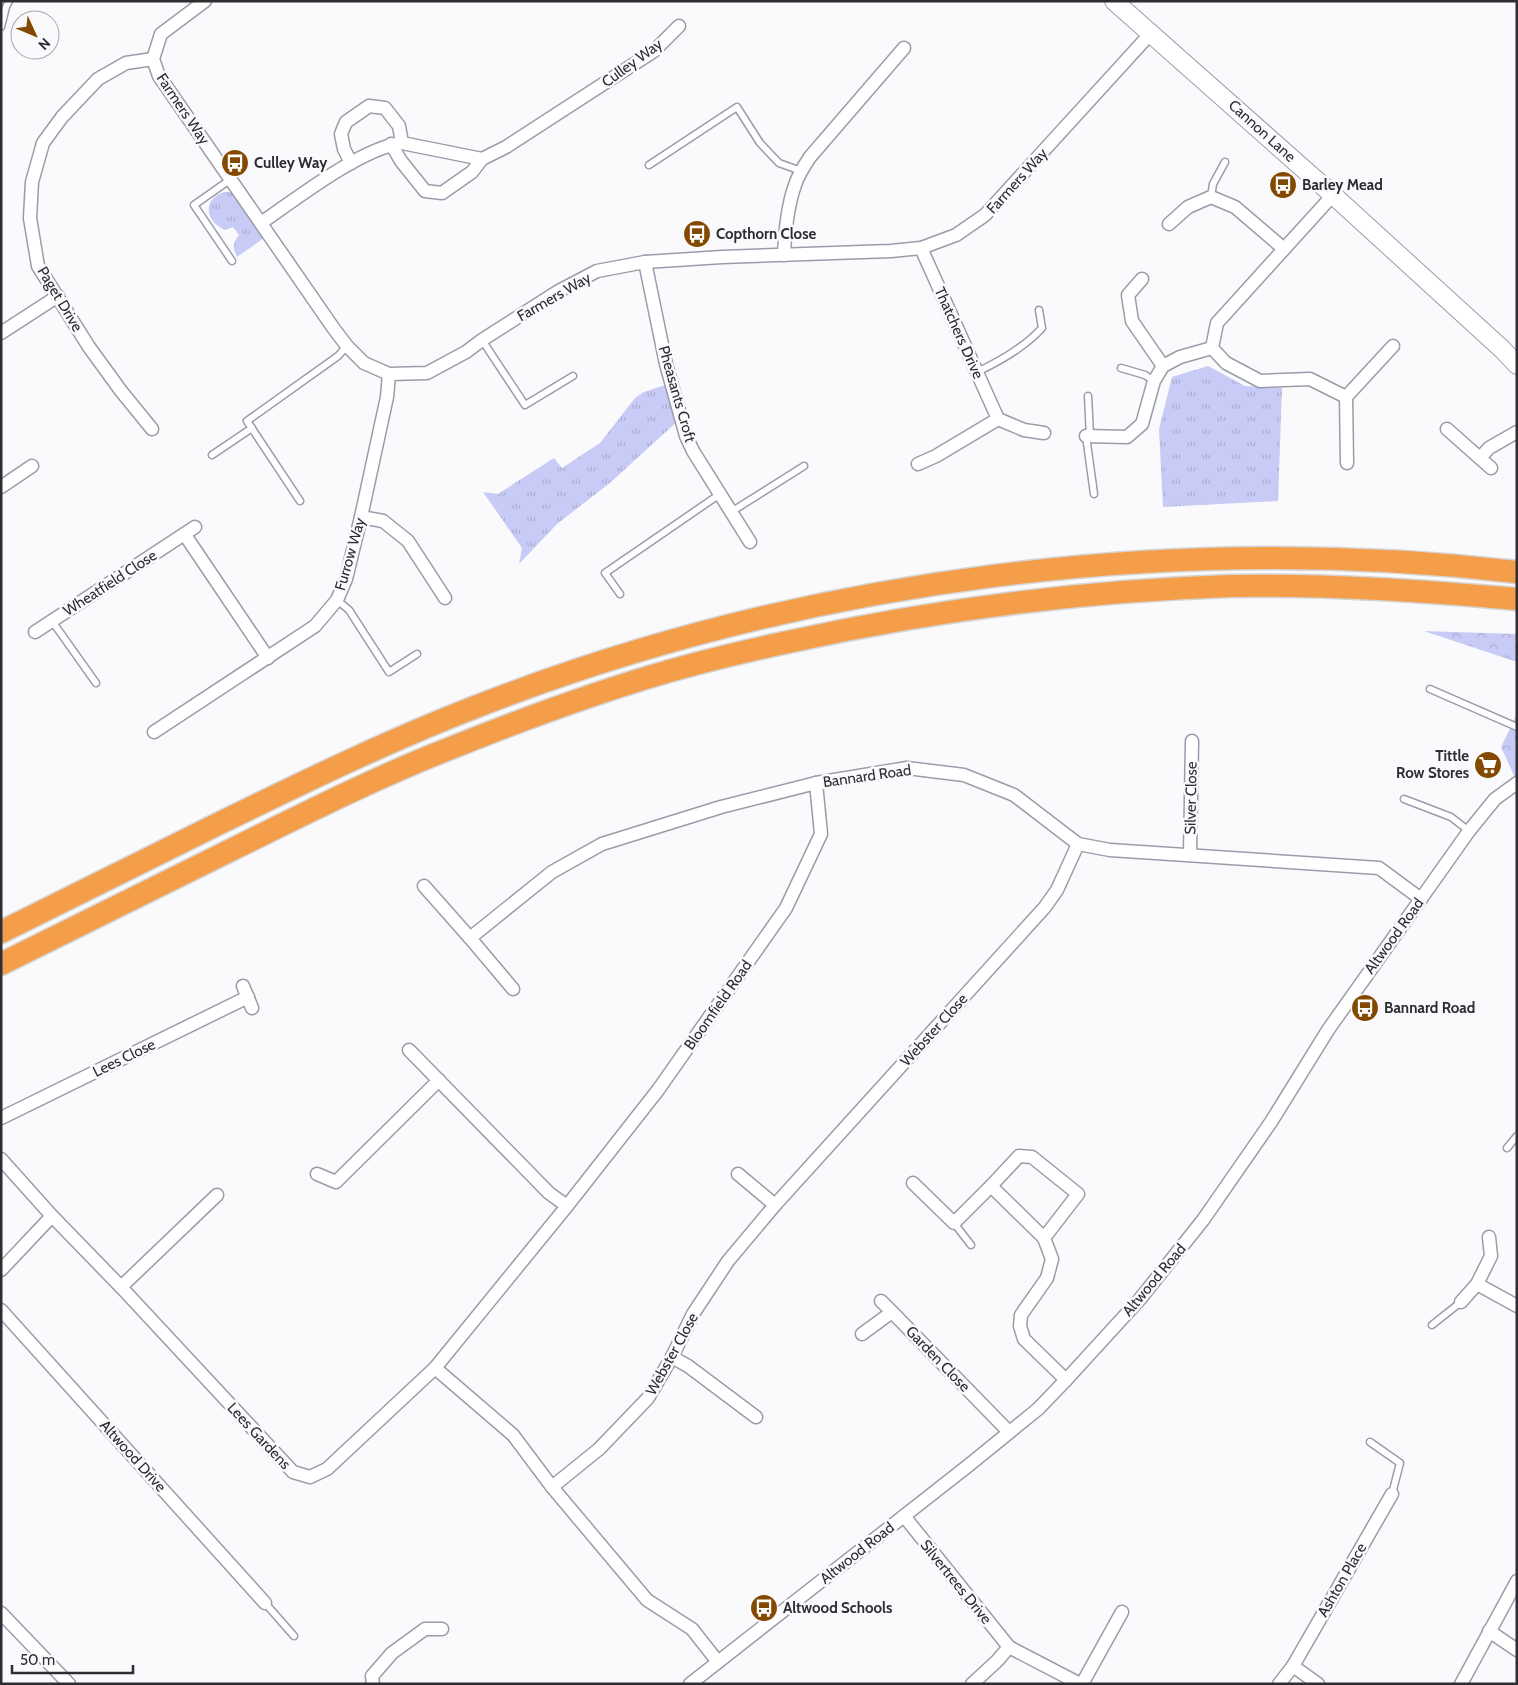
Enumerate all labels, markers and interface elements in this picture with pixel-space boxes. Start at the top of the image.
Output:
north arrow [10,10,60,60]
text: N [34,34,54,54]
street label: Culley Way [598,35,666,91]
street label: Farmers Way [153,70,214,148]
street label: Cannon Lane [1225,96,1299,166]
street label: Farmers Way [983,144,1051,218]
bus stop icon: Culley Way [220,148,250,178]
place label: Culley Way [254,154,328,172]
bus stop icon: Barley Mead [1268,170,1298,200]
place label: Barley Mead [1302,176,1383,194]
bus stop icon: Copthorn Close [682,219,712,249]
place label: Copthorn Close [716,225,817,243]
street label: Paget Drive [34,263,87,335]
street label: Farmers Way [514,268,594,325]
street label: Thatchers Drive [931,284,987,382]
street label: Pheasants Croft [655,344,699,444]
street label: Furrow Way [331,515,369,592]
street label: Wheatfield Close [60,546,160,620]
place label: Tittle Row Stores [1396,747,1469,782]
supermarket icon: Tittle Row Stores [1473,750,1503,780]
street label: Bannard Road [822,761,912,791]
street label: Silver Close [1181,761,1201,835]
street label: Altwood Road [1361,895,1427,977]
street label: Bloomfield Road [680,957,756,1053]
street label: Webster Close [897,990,971,1070]
bus stop icon: Bannard Road [1350,993,1380,1023]
place label: Bannard Road [1384,999,1475,1017]
street label: Lees Close [90,1035,158,1081]
street label: Altwood Road [1118,1240,1190,1320]
street label: Webster Close [642,1309,702,1398]
street label: Garden Close [902,1322,974,1396]
street label: Lees Gardens [224,1399,294,1473]
street label: Altwood Drive [96,1416,170,1496]
street label: Altwood Road [816,1518,898,1588]
street label: Silvertrees Drive [917,1536,996,1628]
street label: Ashton Place [1314,1540,1370,1620]
bus stop icon: Altwood Schools [749,1593,779,1623]
place label: Altwood Schools [783,1599,892,1617]
scale bar [12,1642,134,1674]
text: 50 m [20,1651,55,1669]

